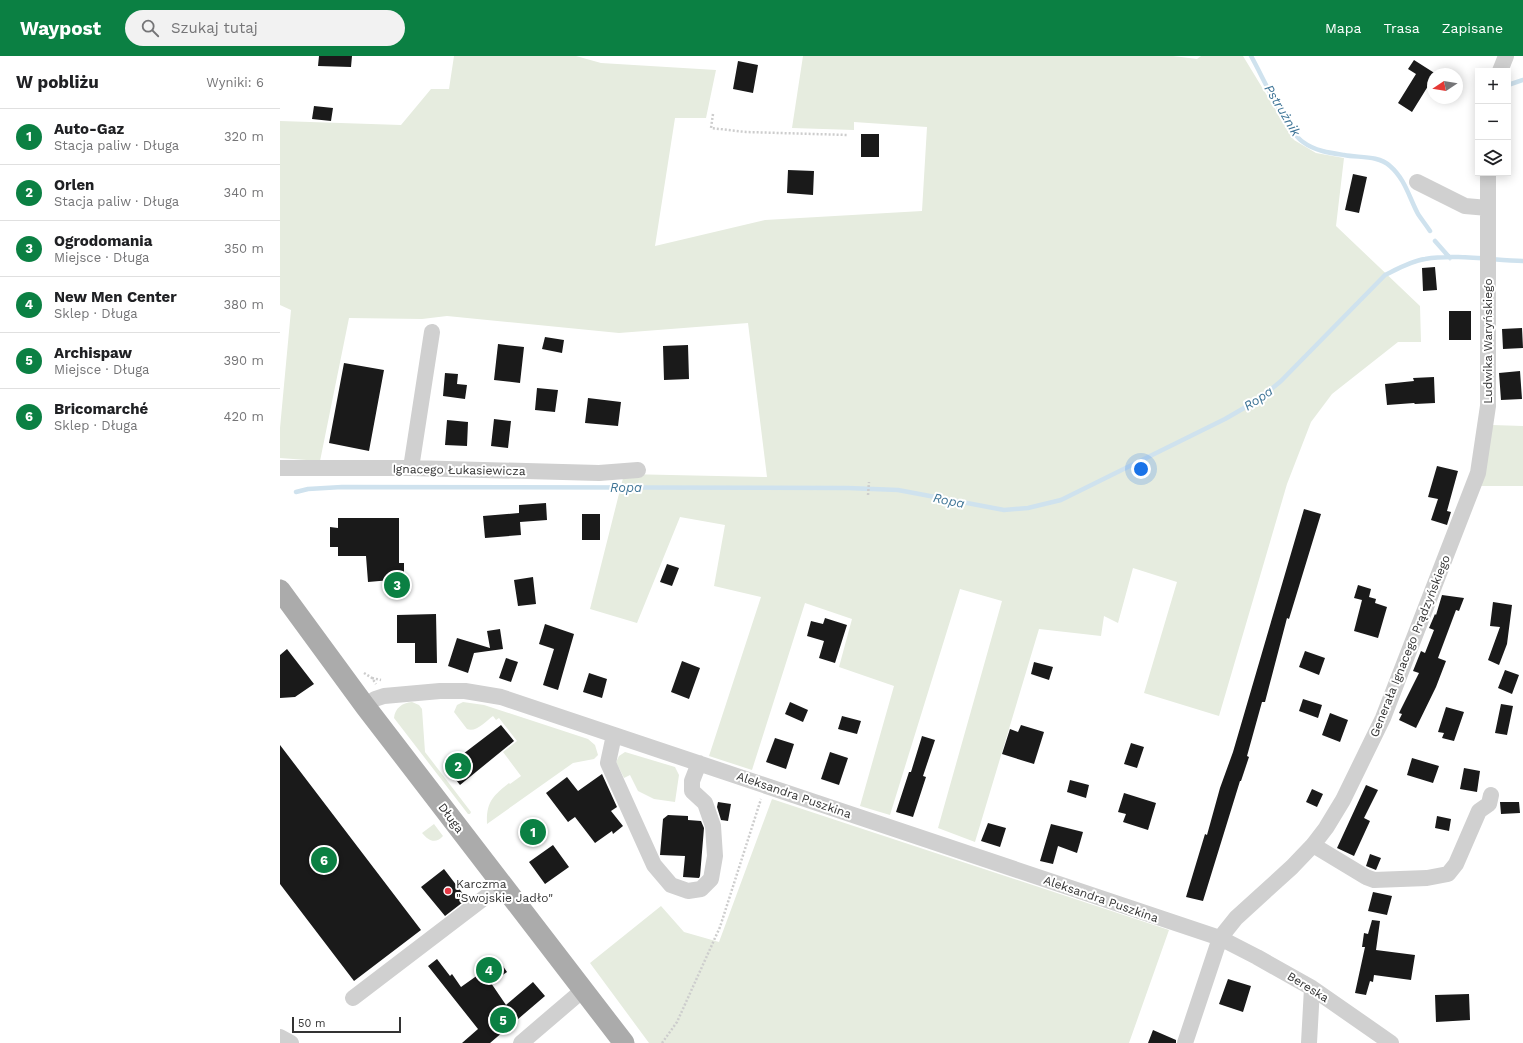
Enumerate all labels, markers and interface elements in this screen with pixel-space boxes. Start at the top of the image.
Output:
search box [125,10,405,46]
text: Waypost [20,17,101,40]
icon: search [139,17,161,39]
text: Szukaj tutaj [171,19,258,37]
text: Mapa [1325,20,1361,36]
text: Trasa [1383,20,1420,36]
text: Zapisane [1442,20,1503,36]
north arrow [1427,68,1463,104]
map controls [1475,68,1511,176]
button: + [1475,68,1511,104]
text: W pobliżu [16,72,99,92]
text: Wyniki: 6 [206,75,264,90]
water label: Pstrużnik [1261,82,1304,140]
button: − [1475,104,1511,140]
text: Auto-Gaz [54,120,124,138]
text: 1 [26,129,32,144]
text: 320 m [224,129,264,144]
text: Stacja paliw · Długa [54,138,179,153]
button: layers [1475,140,1511,176]
text: Orlen [54,176,94,194]
text: 2 [25,185,33,200]
text: 340 m [224,185,264,200]
text: Stacja paliw · Długa [54,194,179,209]
text: Ogrodomania [54,232,152,250]
text: 3 [25,241,33,256]
text: 350 m [224,241,264,256]
text: Miejsce · Długa [54,250,149,265]
street label: Ludwika Waryńskiego [1481,278,1495,404]
text: New Men Center [54,288,177,306]
text: 4 [25,297,33,312]
text: 380 m [224,297,264,312]
text: Sklep · Długa [54,306,138,321]
text: Archispaw [54,344,132,362]
text: 5 [25,353,33,368]
text: 390 m [223,353,264,368]
text: Miejsce · Długa [54,362,149,377]
water label: Ropa [1241,383,1276,414]
text: Bricomarché [54,400,148,418]
text: 6 [25,409,33,424]
text: 420 m [224,409,264,424]
text: Sklep · Długa [54,418,138,433]
your location [1131,459,1151,479]
street label: Ignacego Łukasiewicza [392,462,526,478]
water label: Ropa [610,480,642,495]
water label: Ropa [932,490,966,511]
street label: Generała Ignacego Prądzyńskiego [1367,553,1453,739]
pin: 3 [384,570,410,600]
pin: 2 [445,751,471,781]
street label: Aleksandra Puszkina [735,769,853,821]
street label: Długa [435,800,467,836]
pin: 1 [520,817,546,847]
pin: 6 [311,845,337,875]
street label: Aleksandra Puszkina [1042,873,1160,925]
place label: Karczma "Swojskie Jadło" [456,877,553,905]
marker: Karczma "Swojskie Jadło" [443,886,453,896]
pin: 4 [476,955,502,985]
street label: Bereska [1285,969,1331,1005]
pin: 5 [490,1005,516,1035]
scale bar [292,1015,401,1034]
text: 50 m [298,1017,325,1030]

